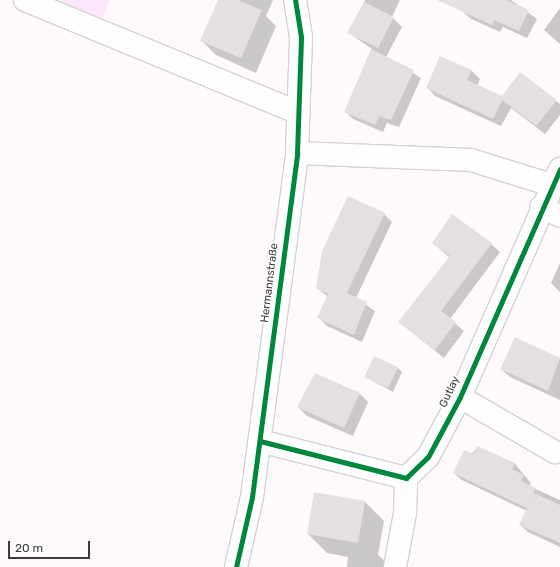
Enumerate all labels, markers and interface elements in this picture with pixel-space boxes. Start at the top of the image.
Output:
street label: Hermannstraße [259,242,281,324]
street label: Gutlay [437,374,463,410]
scale bar [10,533,92,559]
text: 20 m [15,541,43,555]

